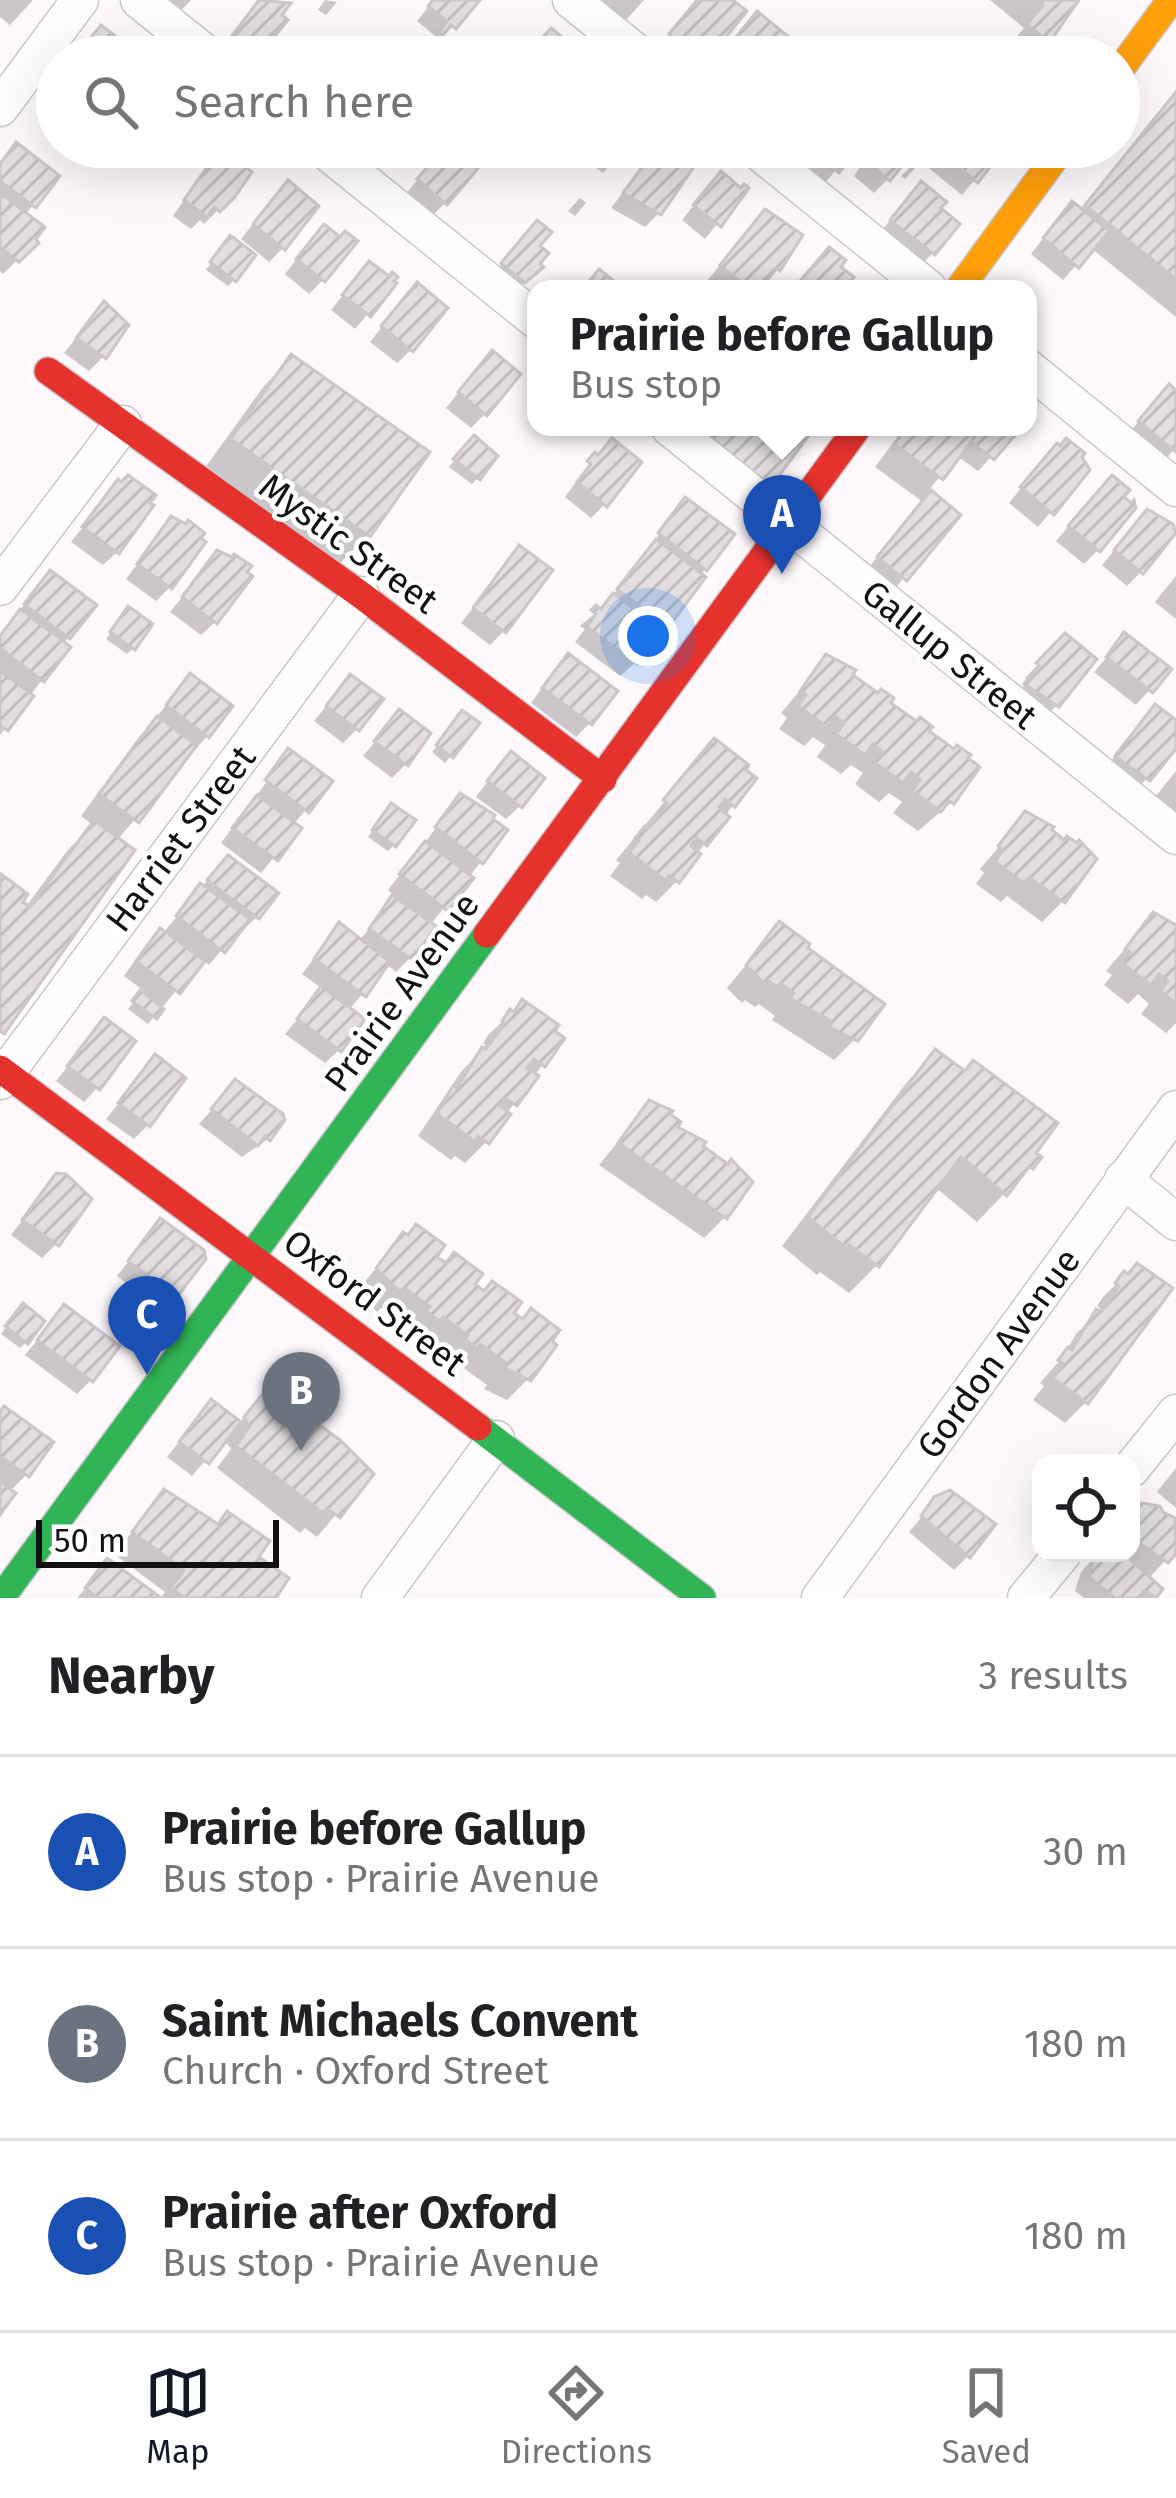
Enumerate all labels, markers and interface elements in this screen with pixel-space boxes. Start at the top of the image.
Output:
search box [36,36,1140,168]
icon: search [78,69,144,135]
text: Search here [174,75,414,129]
popup [527,280,1037,436]
text: Prairie before Gallup [570,308,994,362]
text: Bus stop [570,362,722,408]
street label: Mystic Street [251,464,446,623]
pin: A [743,475,821,574]
street label: Gallup Street [853,571,1046,739]
your location [618,606,678,666]
street label: Harriet Street [96,737,265,940]
street label: Prairie Avenue [315,884,489,1101]
street label: Oxford Street [275,1220,474,1385]
street label: Gordon Avenue [908,1240,1090,1467]
pin: C [108,1276,186,1375]
pin: B [262,1352,340,1451]
map controls [1032,1454,1140,1562]
button: locate [1032,1454,1140,1562]
scale bar [36,1514,279,1567]
text: 50 m [54,1521,126,1561]
text: Nearby [48,1645,214,1707]
text: 3 results [978,1653,1128,1699]
text: Prairie before Gallup [162,1802,587,1856]
text: A [75,1829,99,1875]
text: 30 m [1043,1829,1128,1875]
text: Bus stop · Prairie Avenue [162,1856,600,1902]
text: Saint Michaels Convent [162,1994,638,2048]
text: B [75,2021,99,2067]
text: 180 m [1024,2021,1128,2067]
text: Church · Oxford Street [162,2048,549,2094]
text: Prairie after Oxford [162,2186,558,2240]
text: C [76,2213,98,2259]
text: 180 m [1024,2213,1128,2259]
text: Bus stop · Prairie Avenue [162,2240,600,2286]
tab: Map [145,2360,211,2472]
tab: Directions [501,2360,652,2472]
tab: Saved [942,2360,1031,2472]

